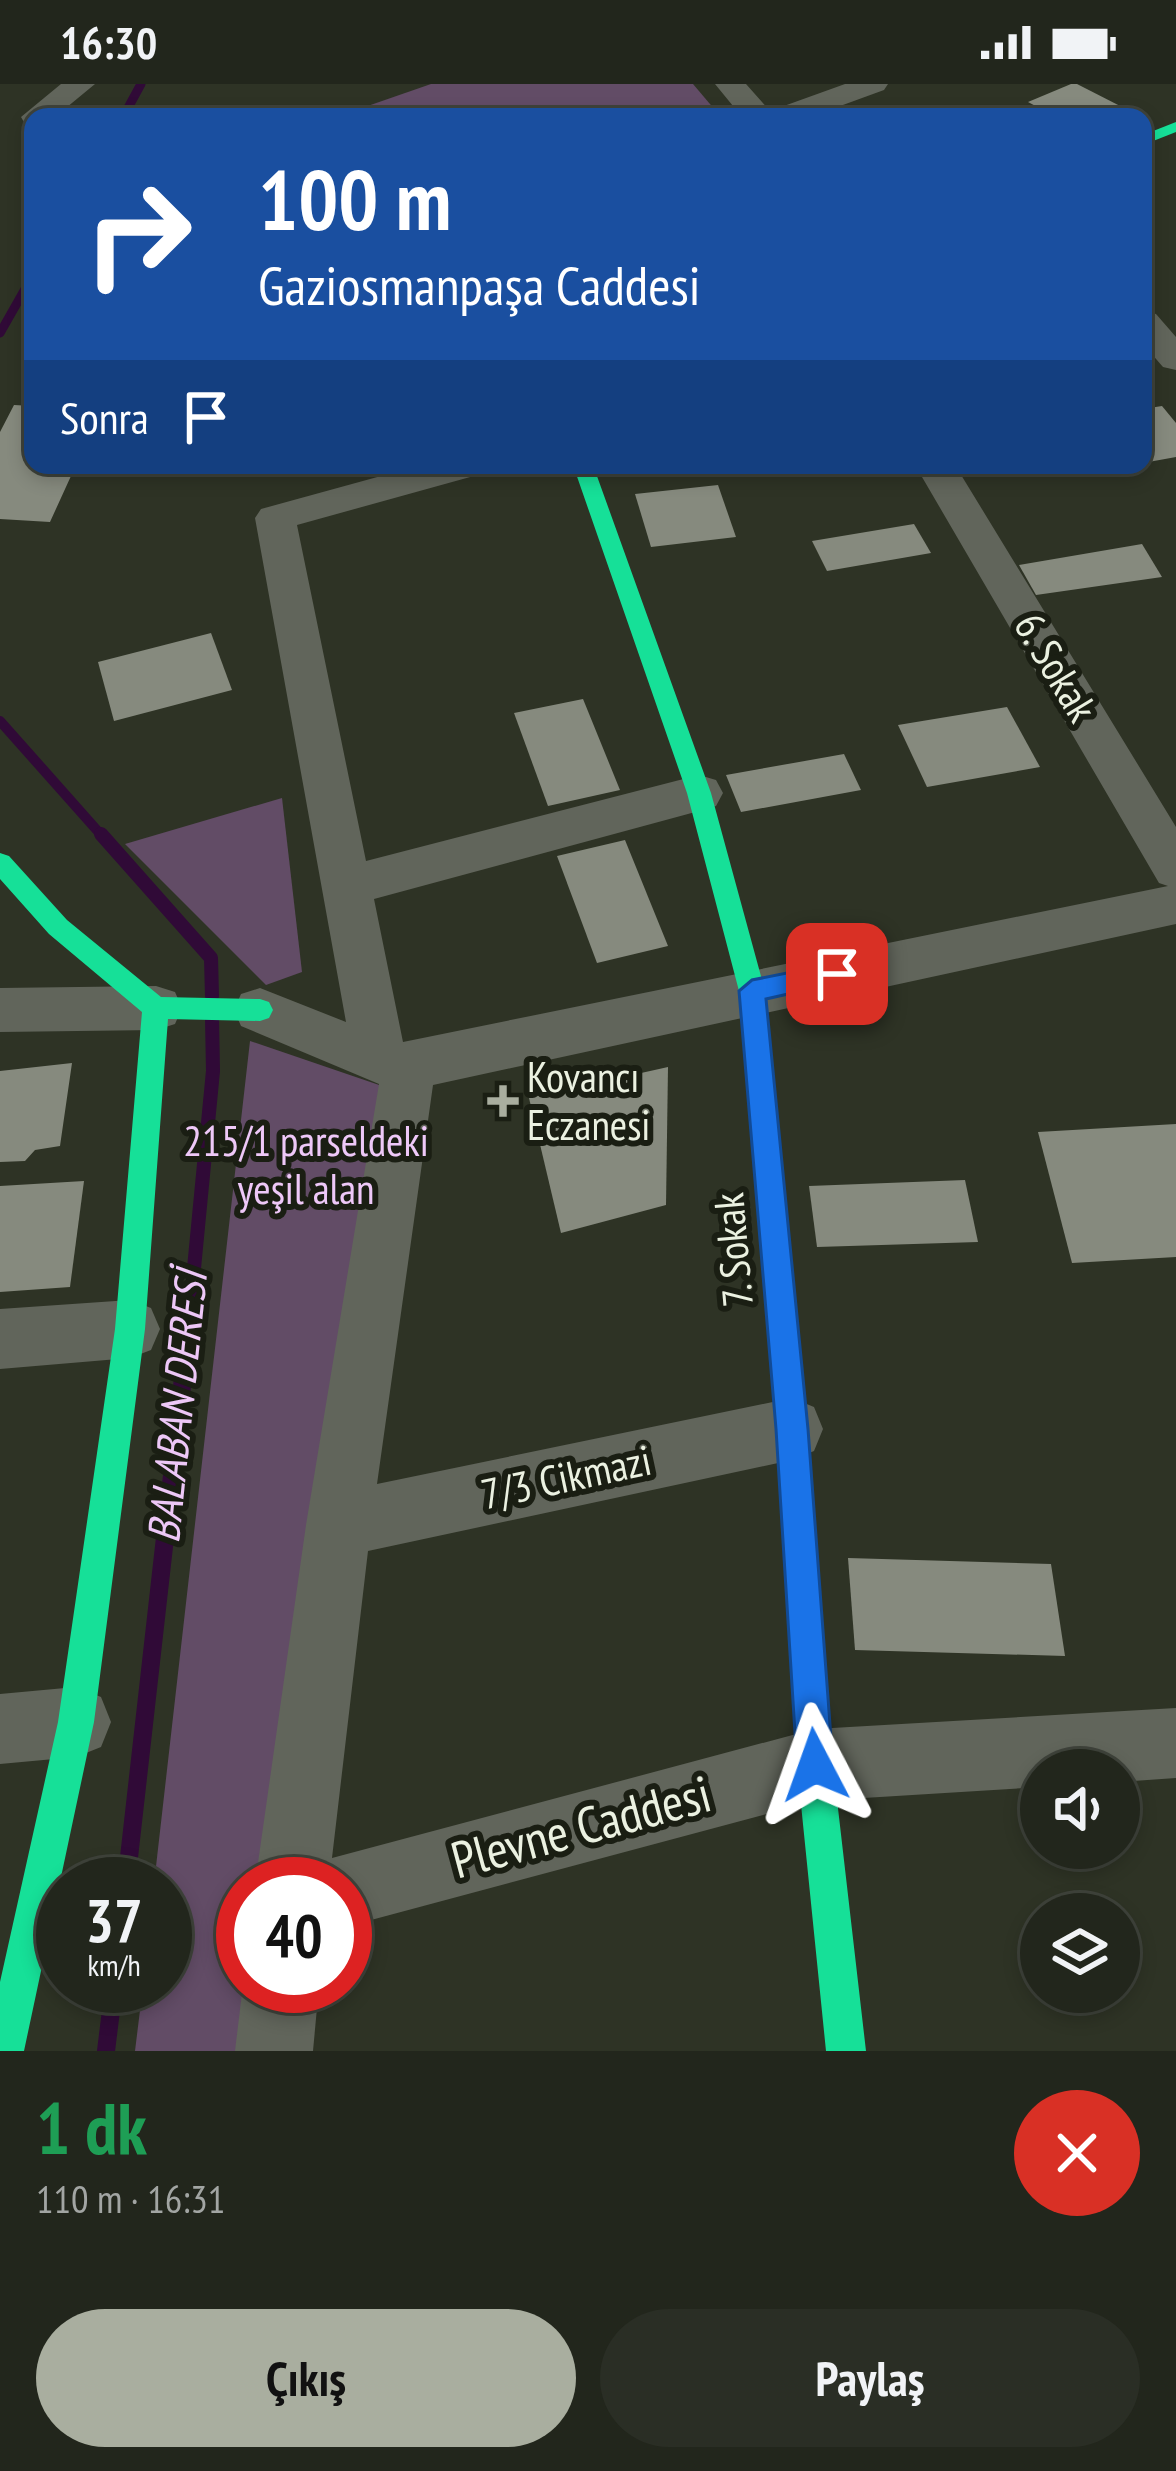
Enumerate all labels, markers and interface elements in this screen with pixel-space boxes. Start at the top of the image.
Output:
text: 16:30 [60,13,157,71]
text: 100 m [258,144,451,253]
icon: right [60,156,216,312]
text: Gaziosmanpaşa Caddesi [258,250,700,320]
icon: arrive [173,384,239,450]
text: Sonra [60,388,149,446]
street label: 6. Sokak [1002,602,1110,731]
pin [786,923,888,1025]
icon: arrive [804,941,870,1007]
place label: Kovancı Eczanesi [527,1049,650,1152]
marker: Kovancı Eczanesi [490,1088,516,1114]
park label: 215/1 parseldeki yeşil alan [183,1113,429,1216]
street label: 7. Sokak [700,1191,765,1309]
water label: BALABAN DERESİ [133,1262,220,1545]
street label: 7/3 Cikmazi [476,1432,656,1521]
position arrow [752,1702,878,1828]
map controls [1020,1749,1140,2013]
button: sound [1020,1749,1140,1869]
street label: Plevne Caddesi [444,1760,718,1892]
speed limit sign: 40 [216,1857,372,2013]
text: 37 [85,1881,143,1959]
button: layers [1020,1893,1140,2013]
text: km/h [87,1945,141,1984]
text: 1 dk [36,2081,147,2174]
button: close [1014,2090,1140,2216]
text: 110 m · 16:31 [36,2173,225,2224]
button: Çıkış [36,2309,576,2447]
button: Paylaş [600,2309,1140,2447]

